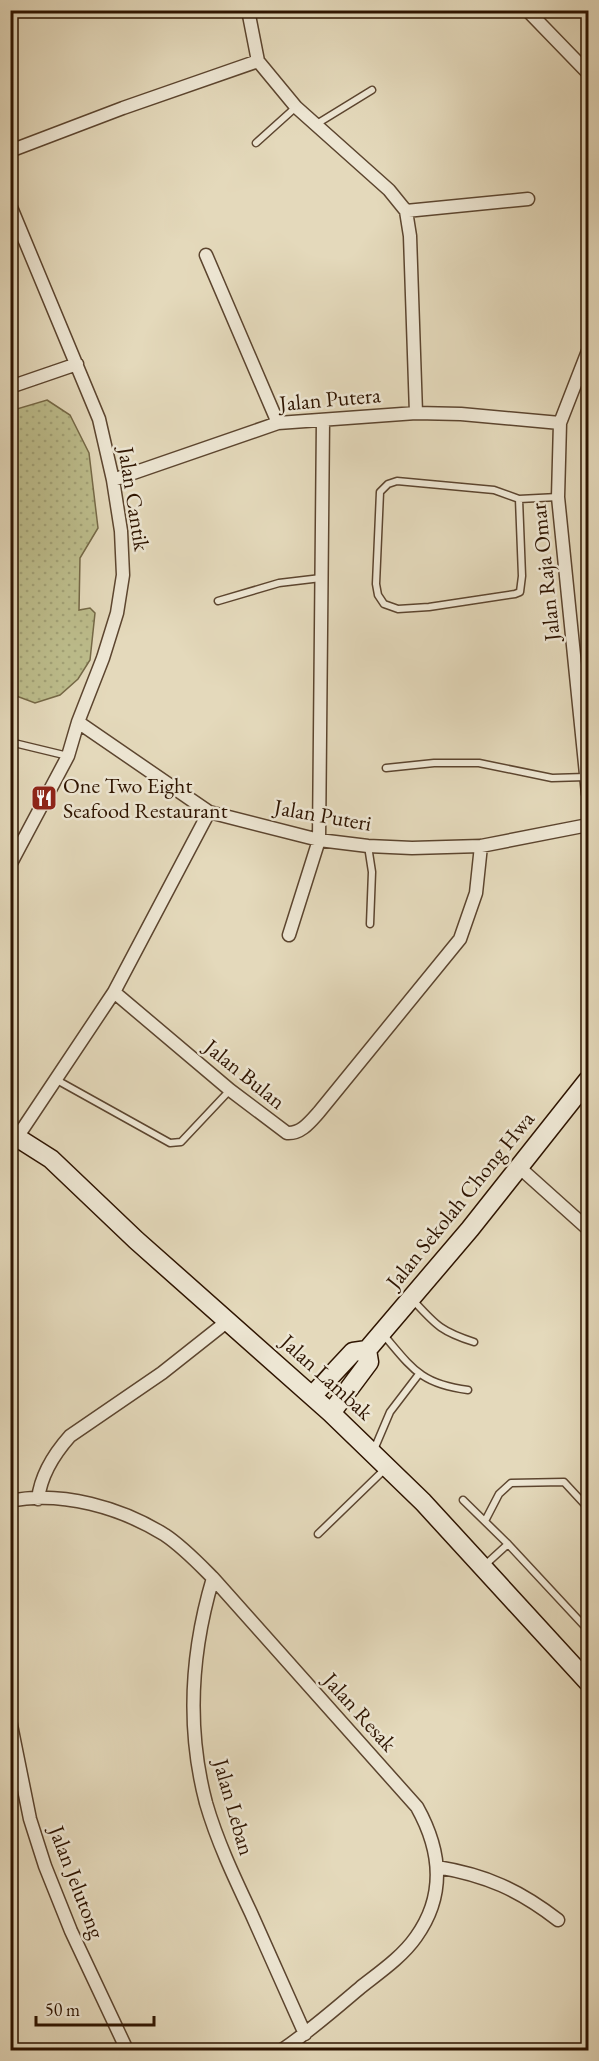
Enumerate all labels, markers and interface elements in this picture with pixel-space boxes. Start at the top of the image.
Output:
street label: Jalan Putera [276,380,382,418]
street label: Jalan Cantik [111,443,157,554]
street label: Jalan Raja Omar [523,501,567,645]
place label: One Two Eight Seafood Restaurant [63,771,228,825]
restaurant icon: One Two Eight Seafood Restaurant [29,783,59,813]
street label: Jalan Puteri [270,792,374,838]
street label: Jalan Bulan [197,1031,292,1116]
street label: Jalan Sekolah Chong Hwa [378,1105,541,1296]
street label: Jalan Lambak [273,1326,380,1427]
street label: Jalan Resak [315,1665,404,1758]
street label: Jalan Leban [206,1753,262,1859]
street label: Jalan Jelutong [42,1820,112,1943]
scale bar [36,1989,154,2027]
text: 50 m [45,1998,80,2021]

